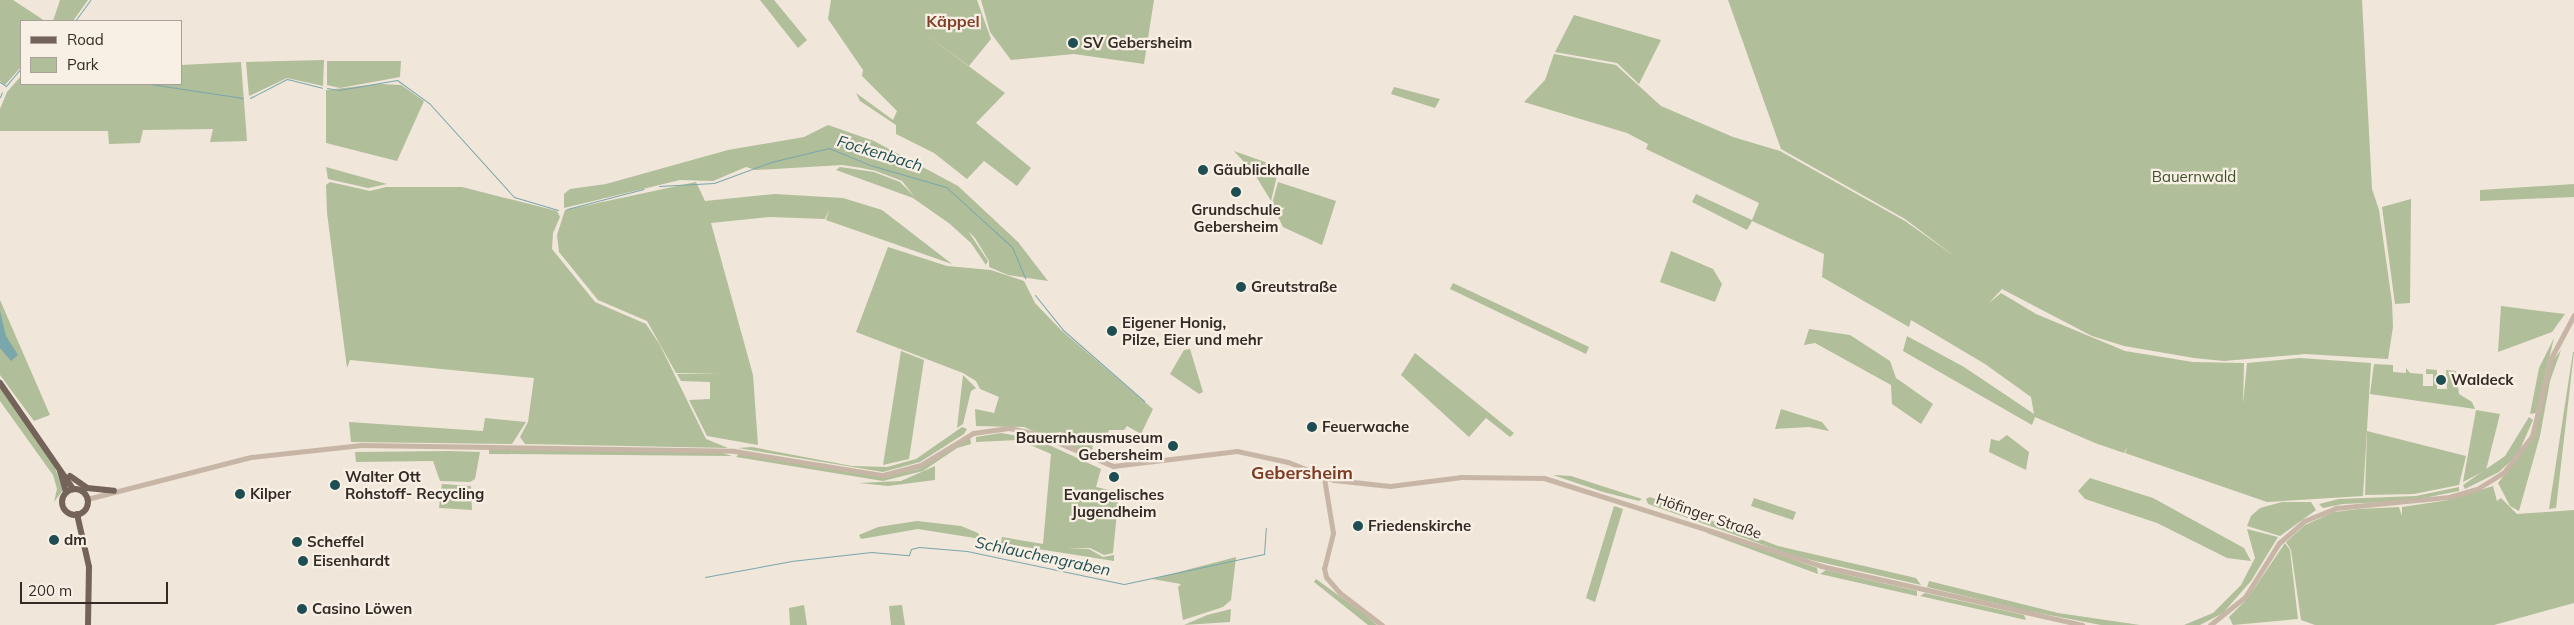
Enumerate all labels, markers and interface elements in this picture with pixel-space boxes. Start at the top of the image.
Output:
district label: Käppel [926,11,980,31]
legend [20,20,182,85]
text: Road [67,30,104,49]
place label: SV Gebersheim [1083,34,1192,52]
marker: SV Gebersheim [1067,37,1079,49]
text: Park [67,55,99,74]
water label: Fockenbach [835,131,925,175]
place label: Gäublickhalle [1213,161,1310,179]
marker: Gäublickhalle [1197,164,1209,176]
park label: Bauernwald [2152,168,2236,186]
marker: Grundschule Gebersheim [1230,186,1242,198]
place label: Grundschule Gebersheim [1191,200,1281,235]
place label: Greutstraße [1251,278,1337,296]
marker: Greutstraße [1235,281,1247,293]
place label: Eigener Honig, Pilze, Eier und mehr [1122,313,1263,348]
marker: Eigener Honig, Pilze, Eier und mehr [1106,325,1118,337]
place label: Waldeck [2451,371,2513,389]
marker: Waldeck [2435,374,2447,386]
place label: Feuerwache [1322,418,1409,436]
marker: Feuerwache [1306,421,1318,433]
place label: Bauernhausmuseum Gebersheim [1016,428,1163,463]
marker: Bauernhausmuseum Gebersheim [1167,440,1179,452]
district label: Gebersheim [1251,462,1353,484]
place label: Walter Ott Rohstoff- Recycling [345,467,484,502]
marker: Evangelisches Jugendheim [1108,471,1120,483]
marker: Walter Ott Rohstoff- Recycling [329,479,341,491]
place label: Kilper [250,485,291,503]
place label: Evangelisches Jugendheim [1064,485,1164,520]
marker: Kilper [234,488,246,500]
street label: Höfinger Straße [1654,489,1764,543]
place label: Friedenskirche [1368,517,1471,535]
marker: Friedenskirche [1352,520,1364,532]
place label: dm [64,531,87,549]
water label: Schlauchengraben [974,532,1112,580]
place label: Scheffel [307,533,364,551]
marker: dm [48,534,60,546]
marker: Scheffel [291,536,303,548]
place label: Eisenhardt [313,552,390,570]
marker: Eisenhardt [297,555,309,567]
scale bar [22,572,170,604]
text: 200 m [28,581,72,600]
place label: Casino Löwen [312,600,412,618]
marker: Casino Löwen [296,603,308,615]

